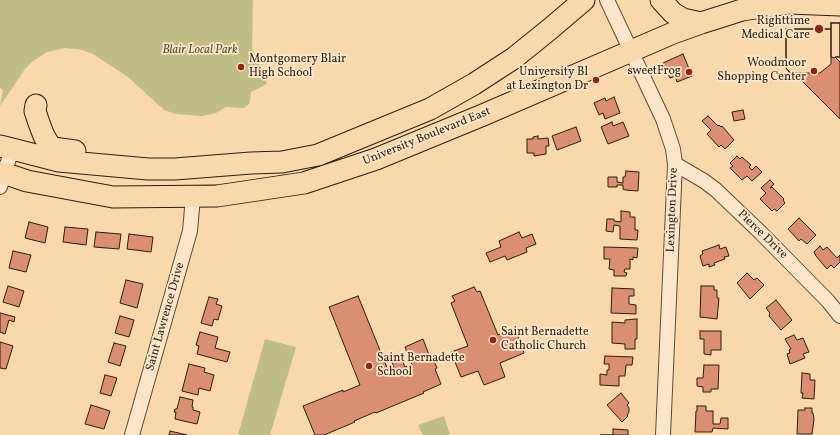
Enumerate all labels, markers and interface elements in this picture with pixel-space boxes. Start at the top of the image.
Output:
place label: Righttime Medical Care [741,15,810,43]
marker: Righttime Medical Care [813,23,825,35]
park label: Blair Local Park [162,44,238,58]
place label: Montgomery Blair High School [249,53,346,81]
place label: Woodmoor Shopping Center [717,57,806,85]
marker: Montgomery Blair High School [236,62,246,72]
place label: sweetFrog [627,65,681,79]
place label: University Bl at Lexington Dr [506,66,588,94]
marker: Woodmoor Shopping Center [809,66,819,76]
marker: sweetFrog [684,67,694,77]
marker: University Bl at Lexington Dr [591,75,601,85]
street label: University Boulevard East [361,105,493,169]
street label: Lexington Drive [664,167,682,253]
street label: Pierce Drive [734,208,790,262]
street label: Saint Lawrence Drive [144,261,188,373]
place label: Saint Bernadette Catholic Church [501,326,589,354]
marker: Saint Bernadette Catholic Church [488,335,498,345]
place label: Saint Bernadette School [377,352,465,380]
marker: Saint Bernadette School [364,361,374,371]

